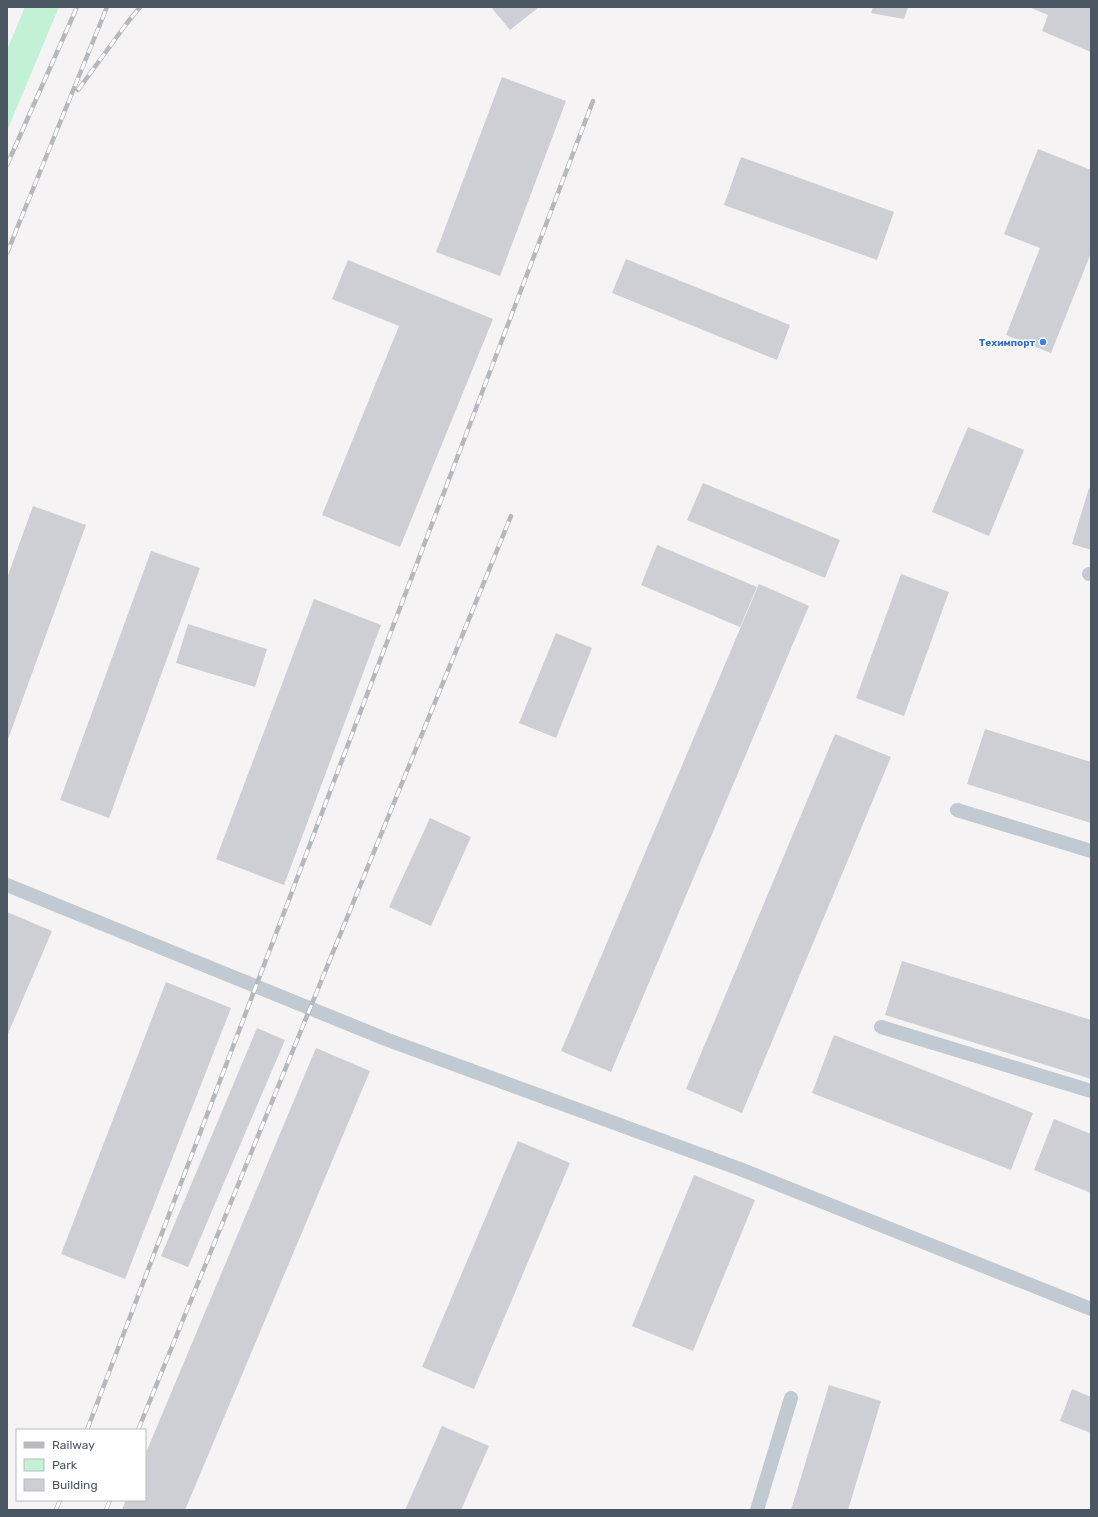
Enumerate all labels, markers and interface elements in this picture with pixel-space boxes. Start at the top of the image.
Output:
place label: Техимпорт [979,337,1036,349]
marker: Техимпорт [1038,337,1048,347]
legend [16,1429,146,1501]
text: Railway [52,1438,95,1452]
text: Park [52,1458,78,1472]
text: Building [52,1478,98,1492]

